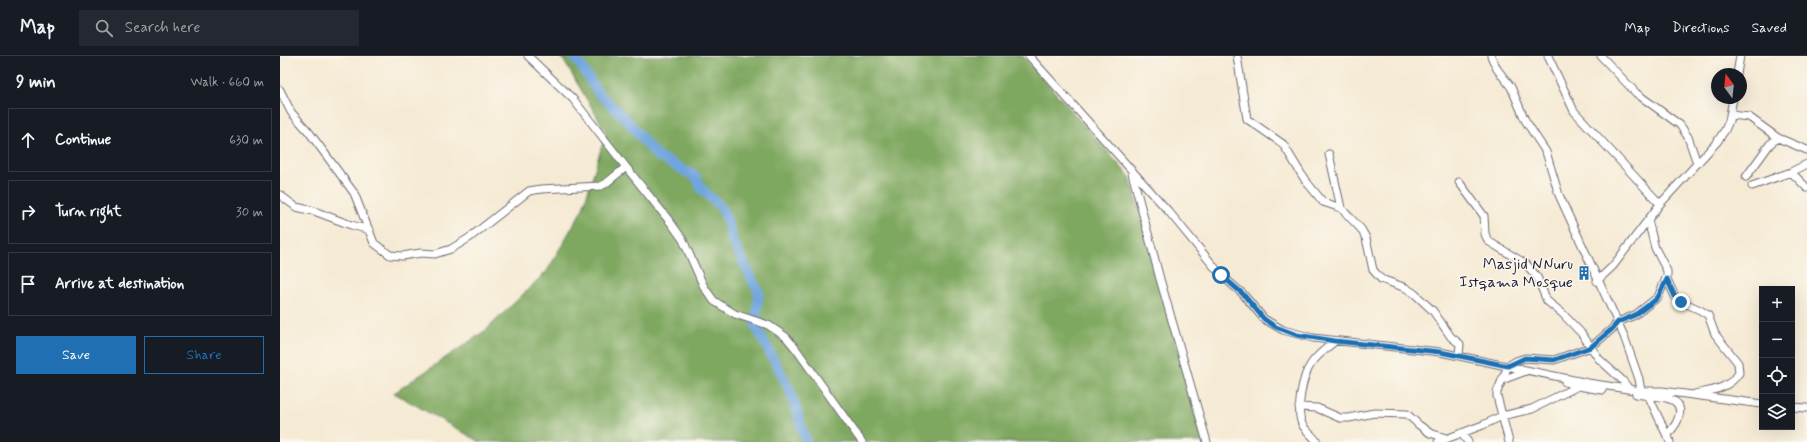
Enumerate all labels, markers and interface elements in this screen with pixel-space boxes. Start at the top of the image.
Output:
search box [79,10,359,46]
text: Map [20,15,55,40]
icon: search [93,17,115,39]
text: Search here [125,18,200,38]
text: Map [1624,19,1650,37]
text: Directions [1672,19,1730,37]
text: Saved [1752,19,1787,37]
north arrow [1711,68,1747,104]
text: 9 min [16,71,56,93]
text: Walk · 660 m [190,74,264,91]
icon: ahead [17,129,39,151]
text: Continue [55,130,111,150]
text: 630 m [229,132,263,149]
icon: right [17,201,39,223]
text: Turn right [55,202,122,222]
text: 30 m [236,204,263,221]
place label: Masjid NNuru Istqama Mosque [1459,254,1573,293]
building icon: Masjid NNuru Istqama Mosque [1576,265,1592,281]
route start [1212,266,1230,284]
icon: arrive [17,273,39,295]
text: Arrive at destination [55,274,184,294]
map controls [1759,286,1795,430]
button: + [1759,286,1795,322]
route end [1672,293,1690,311]
button: − [1759,322,1795,358]
button: Save [16,336,136,374]
button: Share [144,336,264,374]
button: locate [1759,358,1795,394]
button: layers [1759,394,1795,430]

